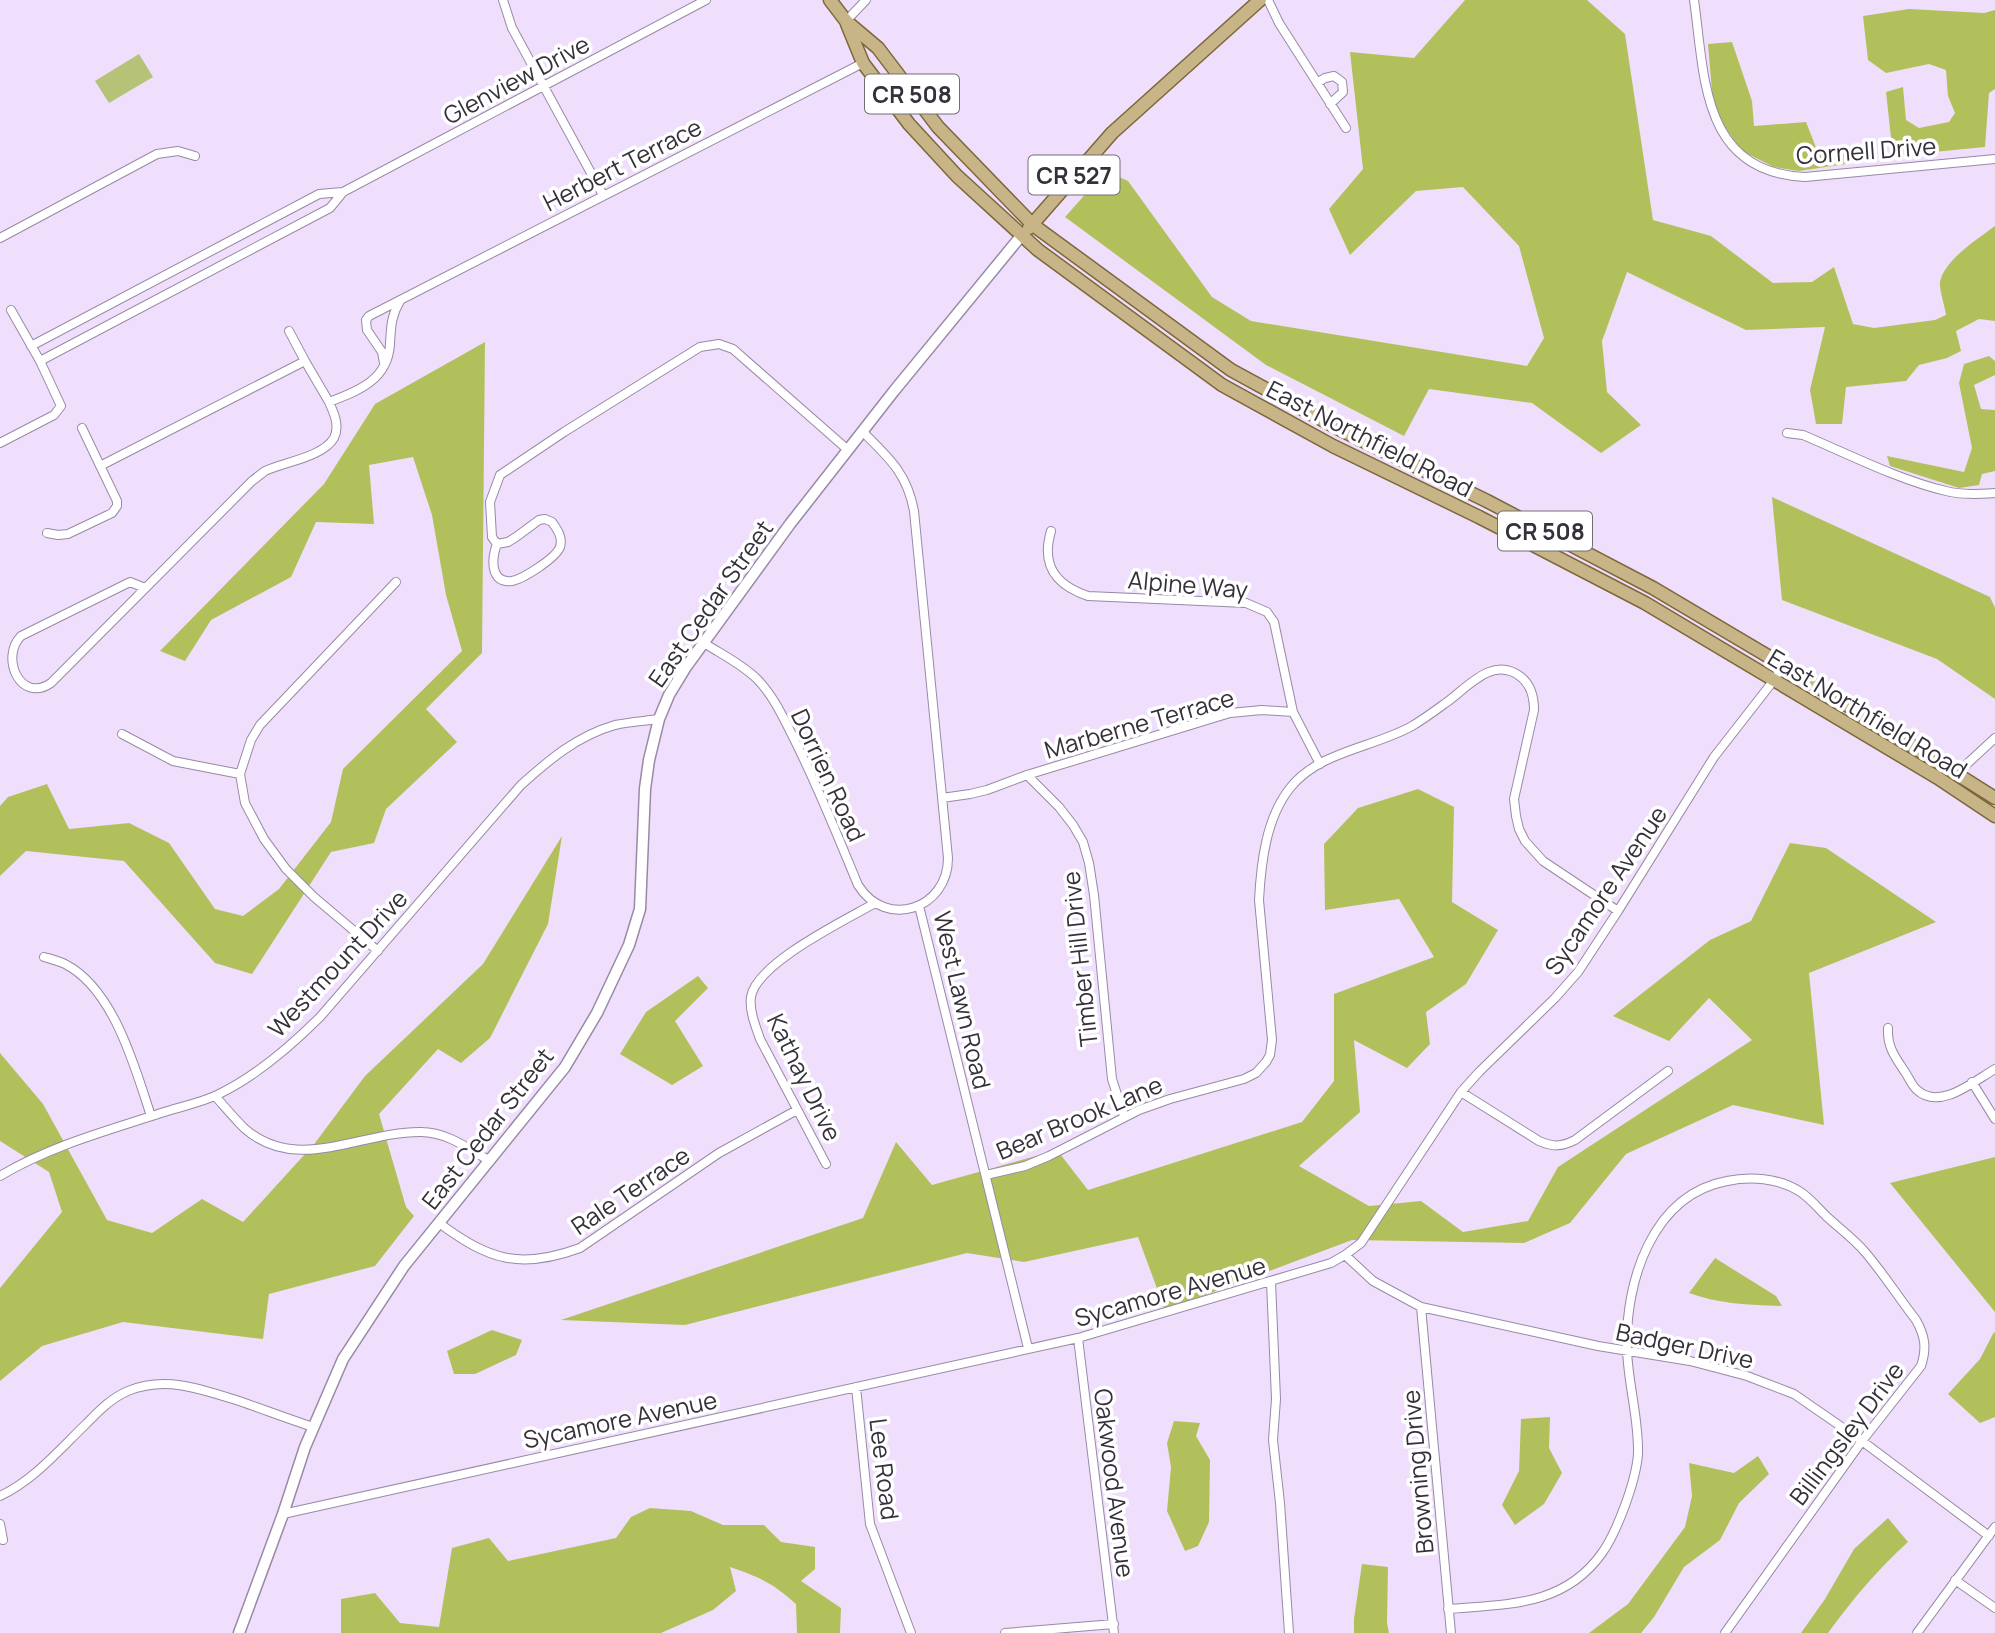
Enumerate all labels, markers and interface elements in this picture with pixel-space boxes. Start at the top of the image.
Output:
street label: Glenview Drive [437,27,595,131]
road number: CR 508 [865,74,959,114]
street label: Herbert Terrace [537,110,707,218]
street label: Cornell Drive [1795,129,1937,171]
road number: CR 527 [1028,156,1120,194]
street label: East Northfield Road [1261,372,1479,504]
road number: CR 508 [1498,512,1592,551]
street label: East Cedar Street [640,513,780,693]
street label: Alpine Way [1127,562,1250,606]
street label: East Northfield Road [1762,640,1974,786]
street label: Marberne Terrace [1040,680,1238,766]
street label: Dorrien Road [784,703,874,847]
street label: Sycamore Avenue [1536,799,1674,981]
street label: Timber Hill Drive [1053,870,1105,1048]
street label: Westmount Drive [260,882,414,1044]
street label: West Lawn Road [927,908,999,1092]
street label: Kathay Drive [760,1008,850,1146]
street label: East Cedar Street [413,1040,561,1216]
street label: Bear Brook Lane [991,1067,1167,1167]
street label: Rale Terrace [564,1138,696,1242]
street label: Sycamore Avenue [1071,1248,1269,1334]
street label: Badger Drive [1613,1314,1757,1376]
street label: Billingsley Drive [1781,1355,1911,1511]
street label: Sycamore Avenue [520,1382,720,1456]
street label: Oakwood Avenue [1087,1387,1143,1579]
street label: Browning Drive [1393,1389,1441,1555]
street label: Lee Road [862,1416,908,1522]

